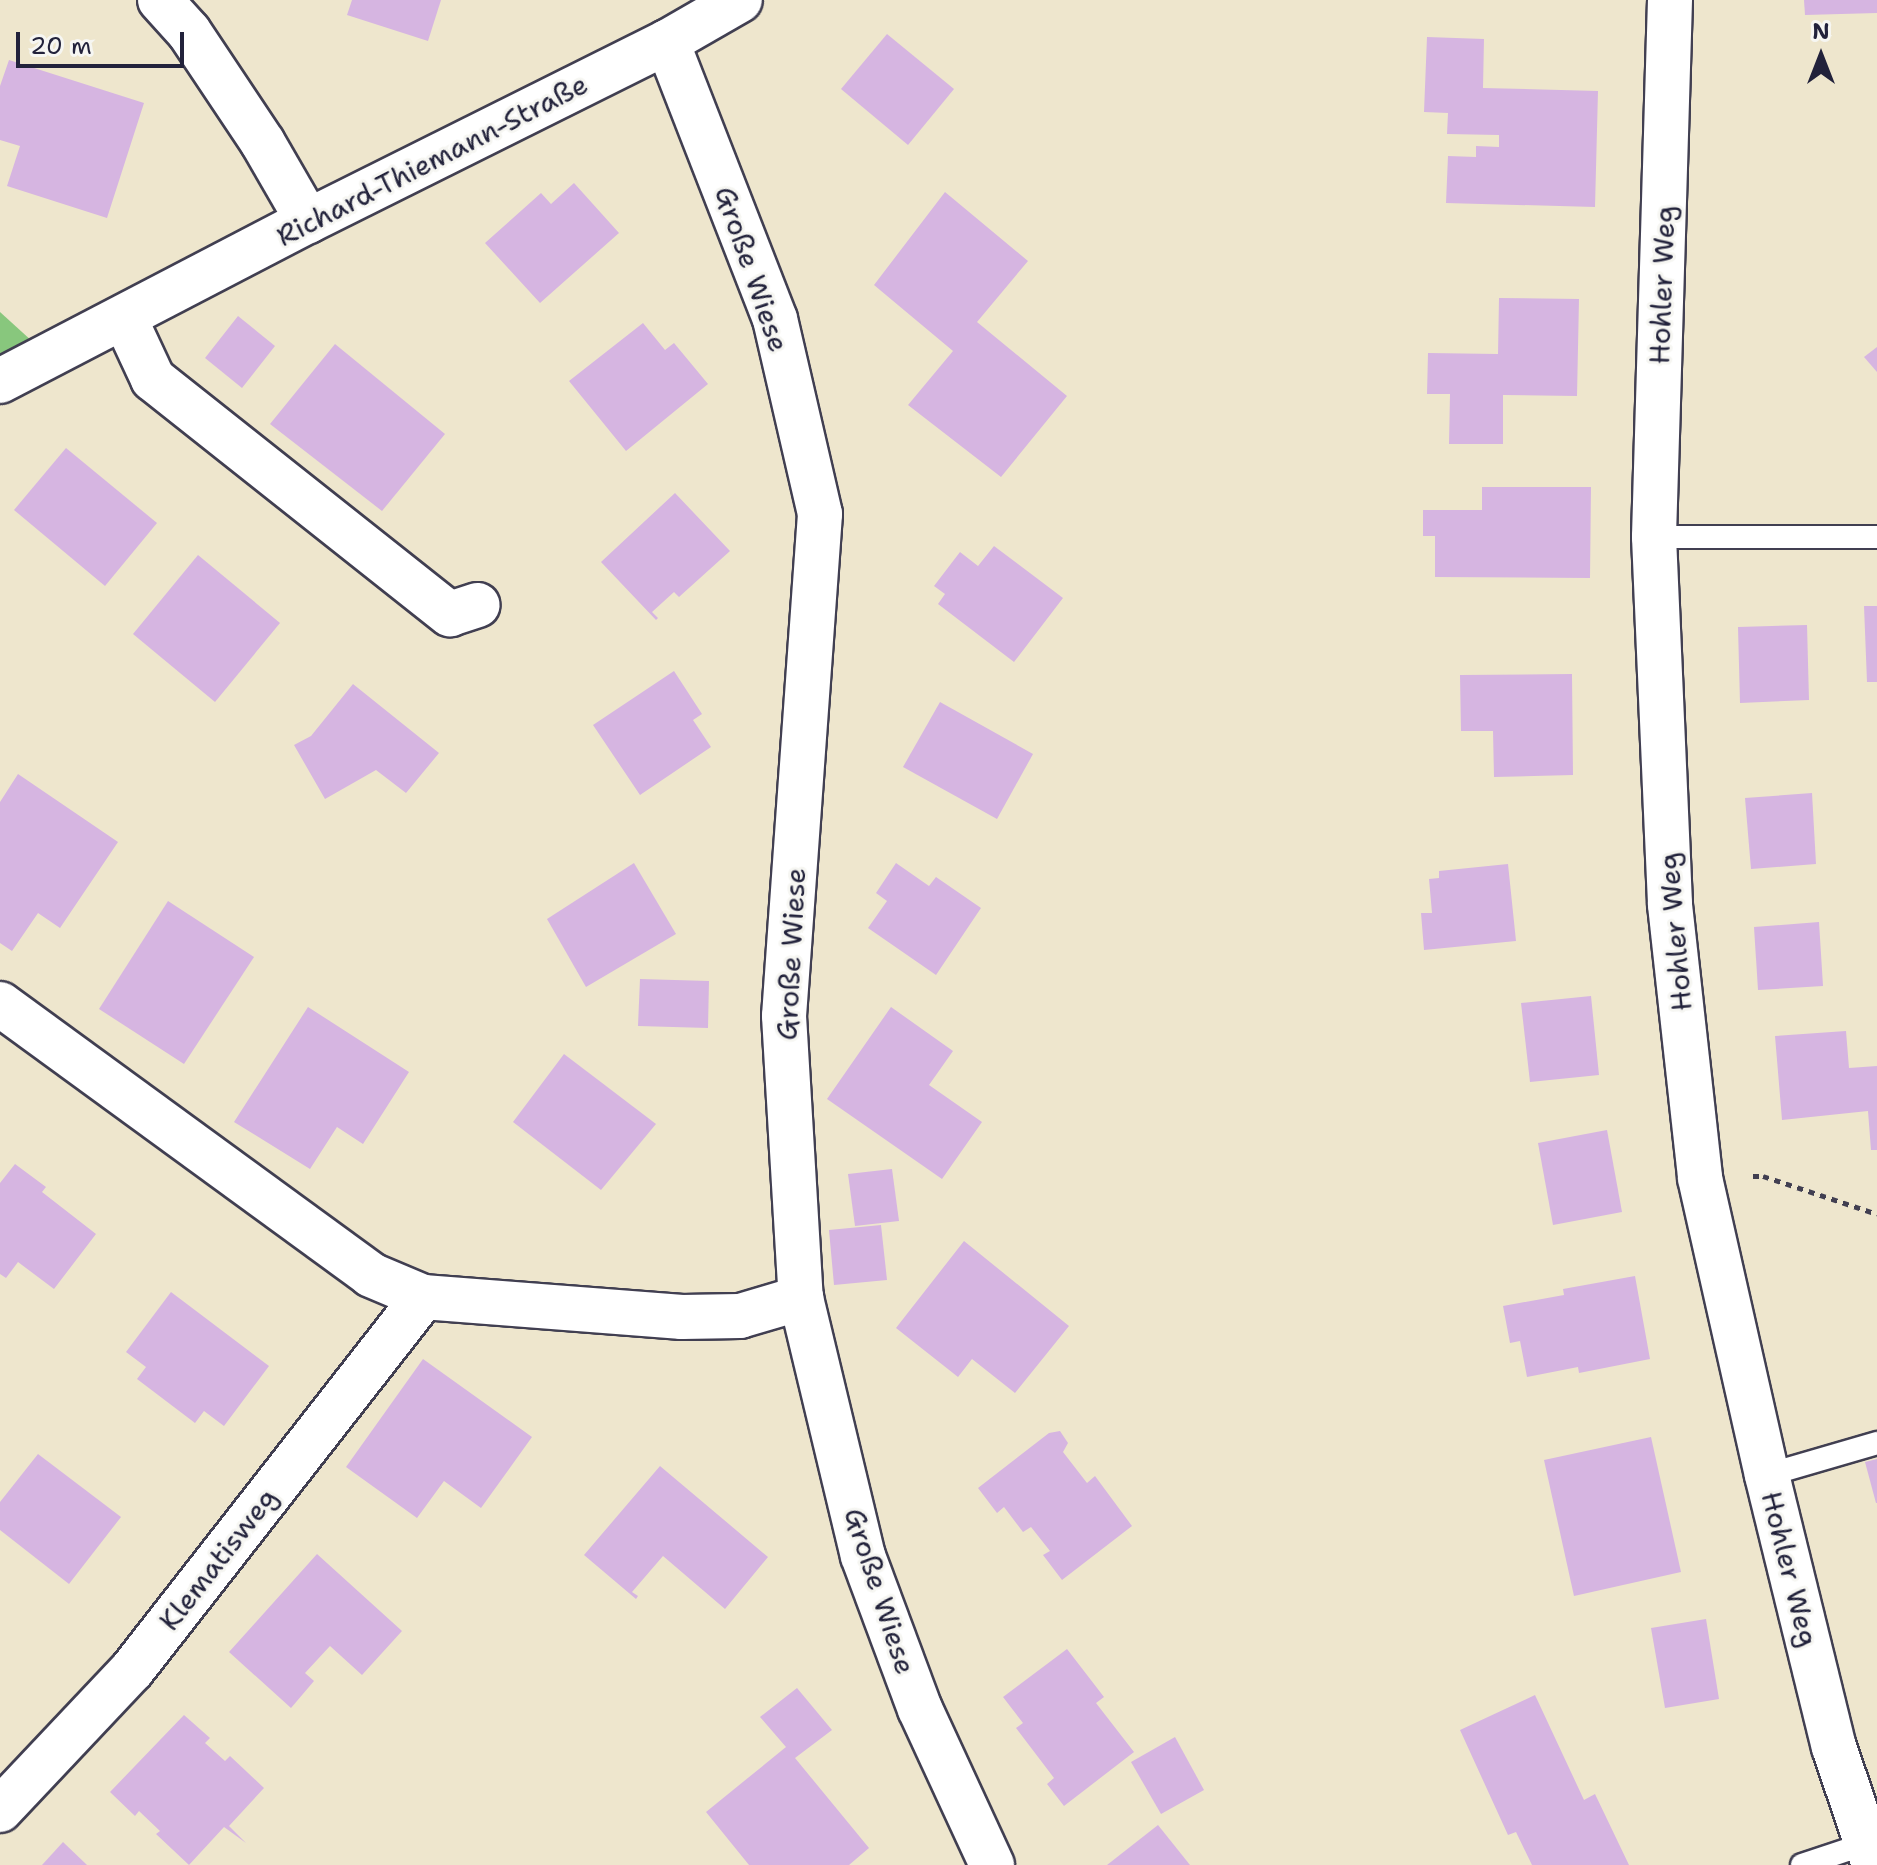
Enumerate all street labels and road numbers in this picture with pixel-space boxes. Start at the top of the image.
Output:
street label: Richard-Thiemann-Straße [271,67,593,253]
street label: Große Wiese [708,182,796,356]
street label: Hohler Weg [1642,205,1682,365]
street label: Hohler Weg [1651,851,1699,1013]
street label: Große Wiese [770,867,812,1041]
street label: Klematisweg [152,1481,284,1637]
street label: Hohler Weg [1754,1488,1826,1650]
street label: Große Wiese [837,1504,923,1678]

